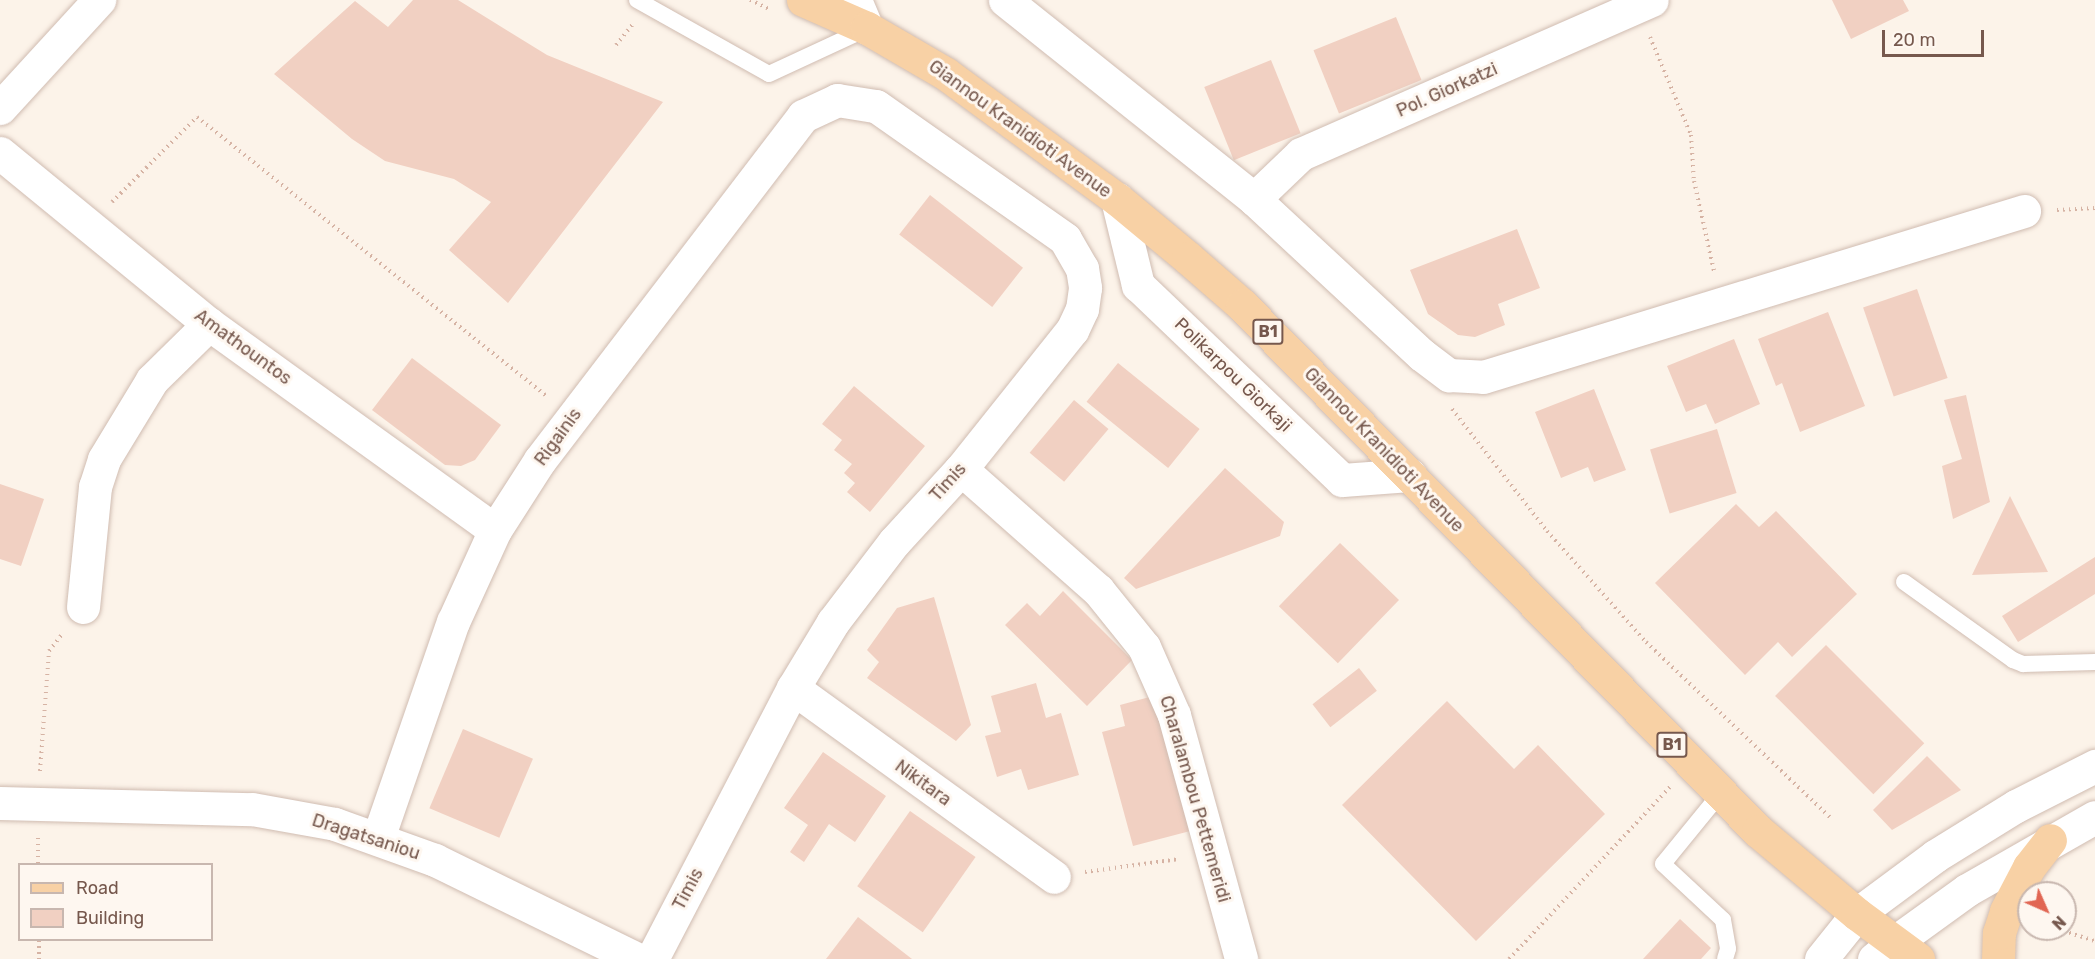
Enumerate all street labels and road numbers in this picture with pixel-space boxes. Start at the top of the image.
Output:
street label: Giannou Kranidioti Avenue [924,55,1116,203]
street label: Pol. Giorkatzi [1393,58,1501,122]
street label: Amathountos [190,305,296,389]
street label: Polikarpou Giorkaji [1170,314,1296,436]
road number: B1 [1252,319,1284,345]
street label: Giannou Kranidioti Avenue [1300,363,1468,537]
street label: Rigainis [530,404,586,470]
street label: Timis [925,458,971,506]
street label: Charalambou Pettemeridi [1155,693,1235,905]
road number: B1 [1656,732,1688,758]
street label: Nikitara [891,755,955,811]
street label: Dragatsaniou [309,809,423,865]
street label: Timis [668,864,708,914]

